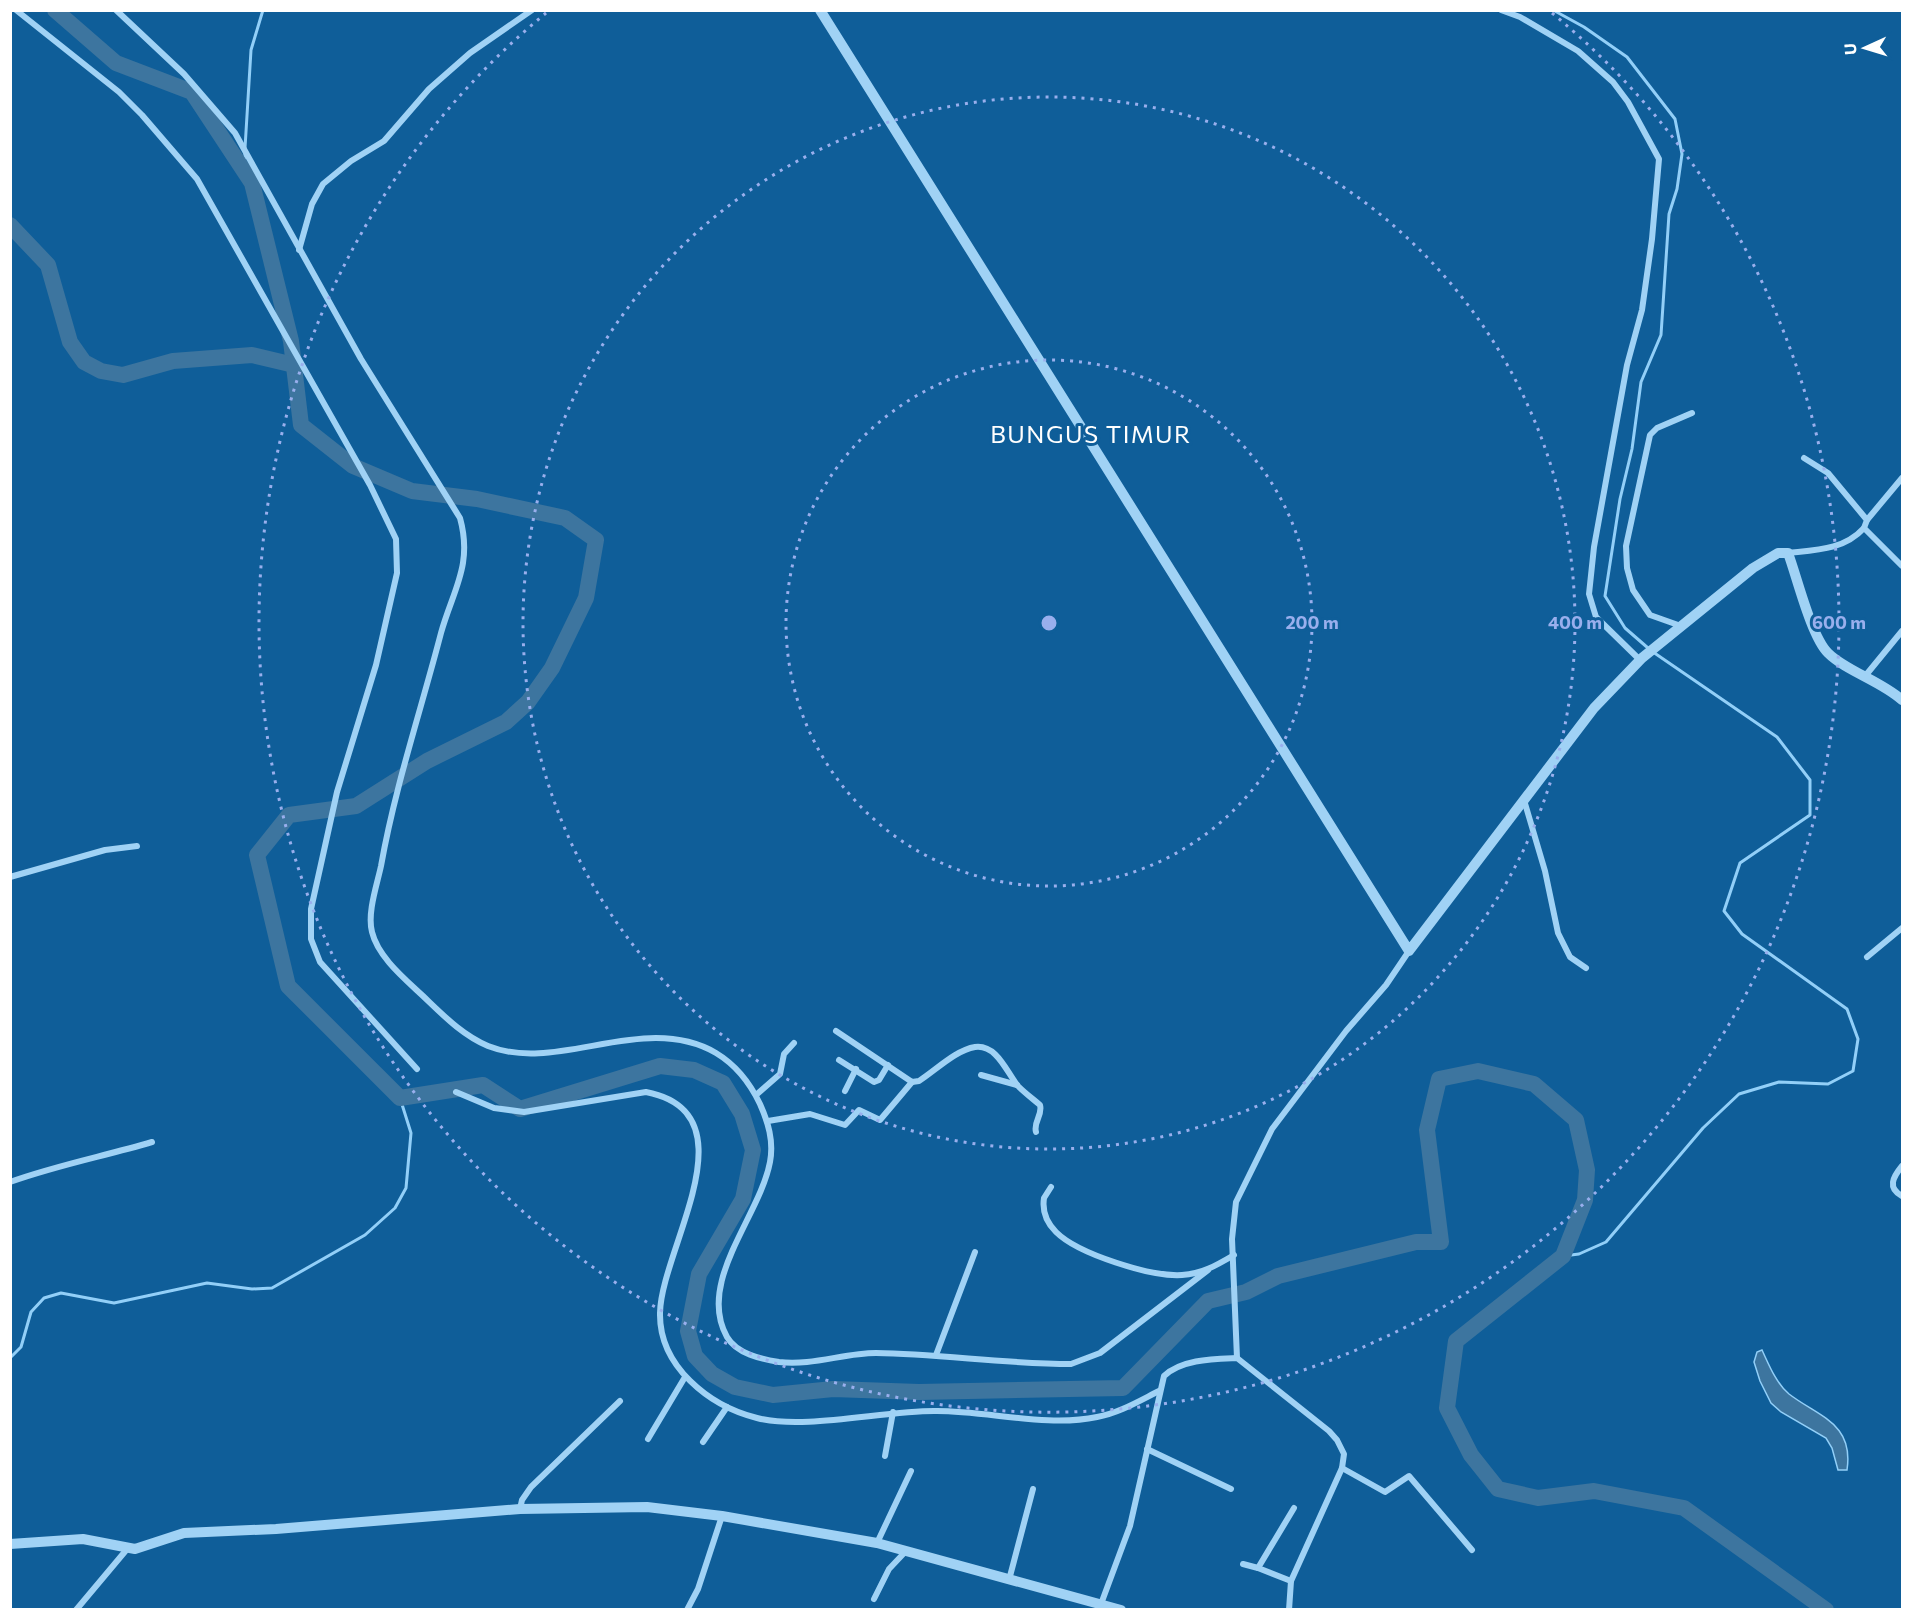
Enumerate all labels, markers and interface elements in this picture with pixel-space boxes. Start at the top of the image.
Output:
north arrow [1835,18,1895,78]
text: U [1840,43,1859,56]
district label: BUNGUS TIMUR [990,419,1192,448]
text: 200 m [1285,611,1339,633]
text: 400 m [1548,611,1602,633]
text: 600 m [1812,611,1866,633]
centre of rings [1039,613,1059,633]

